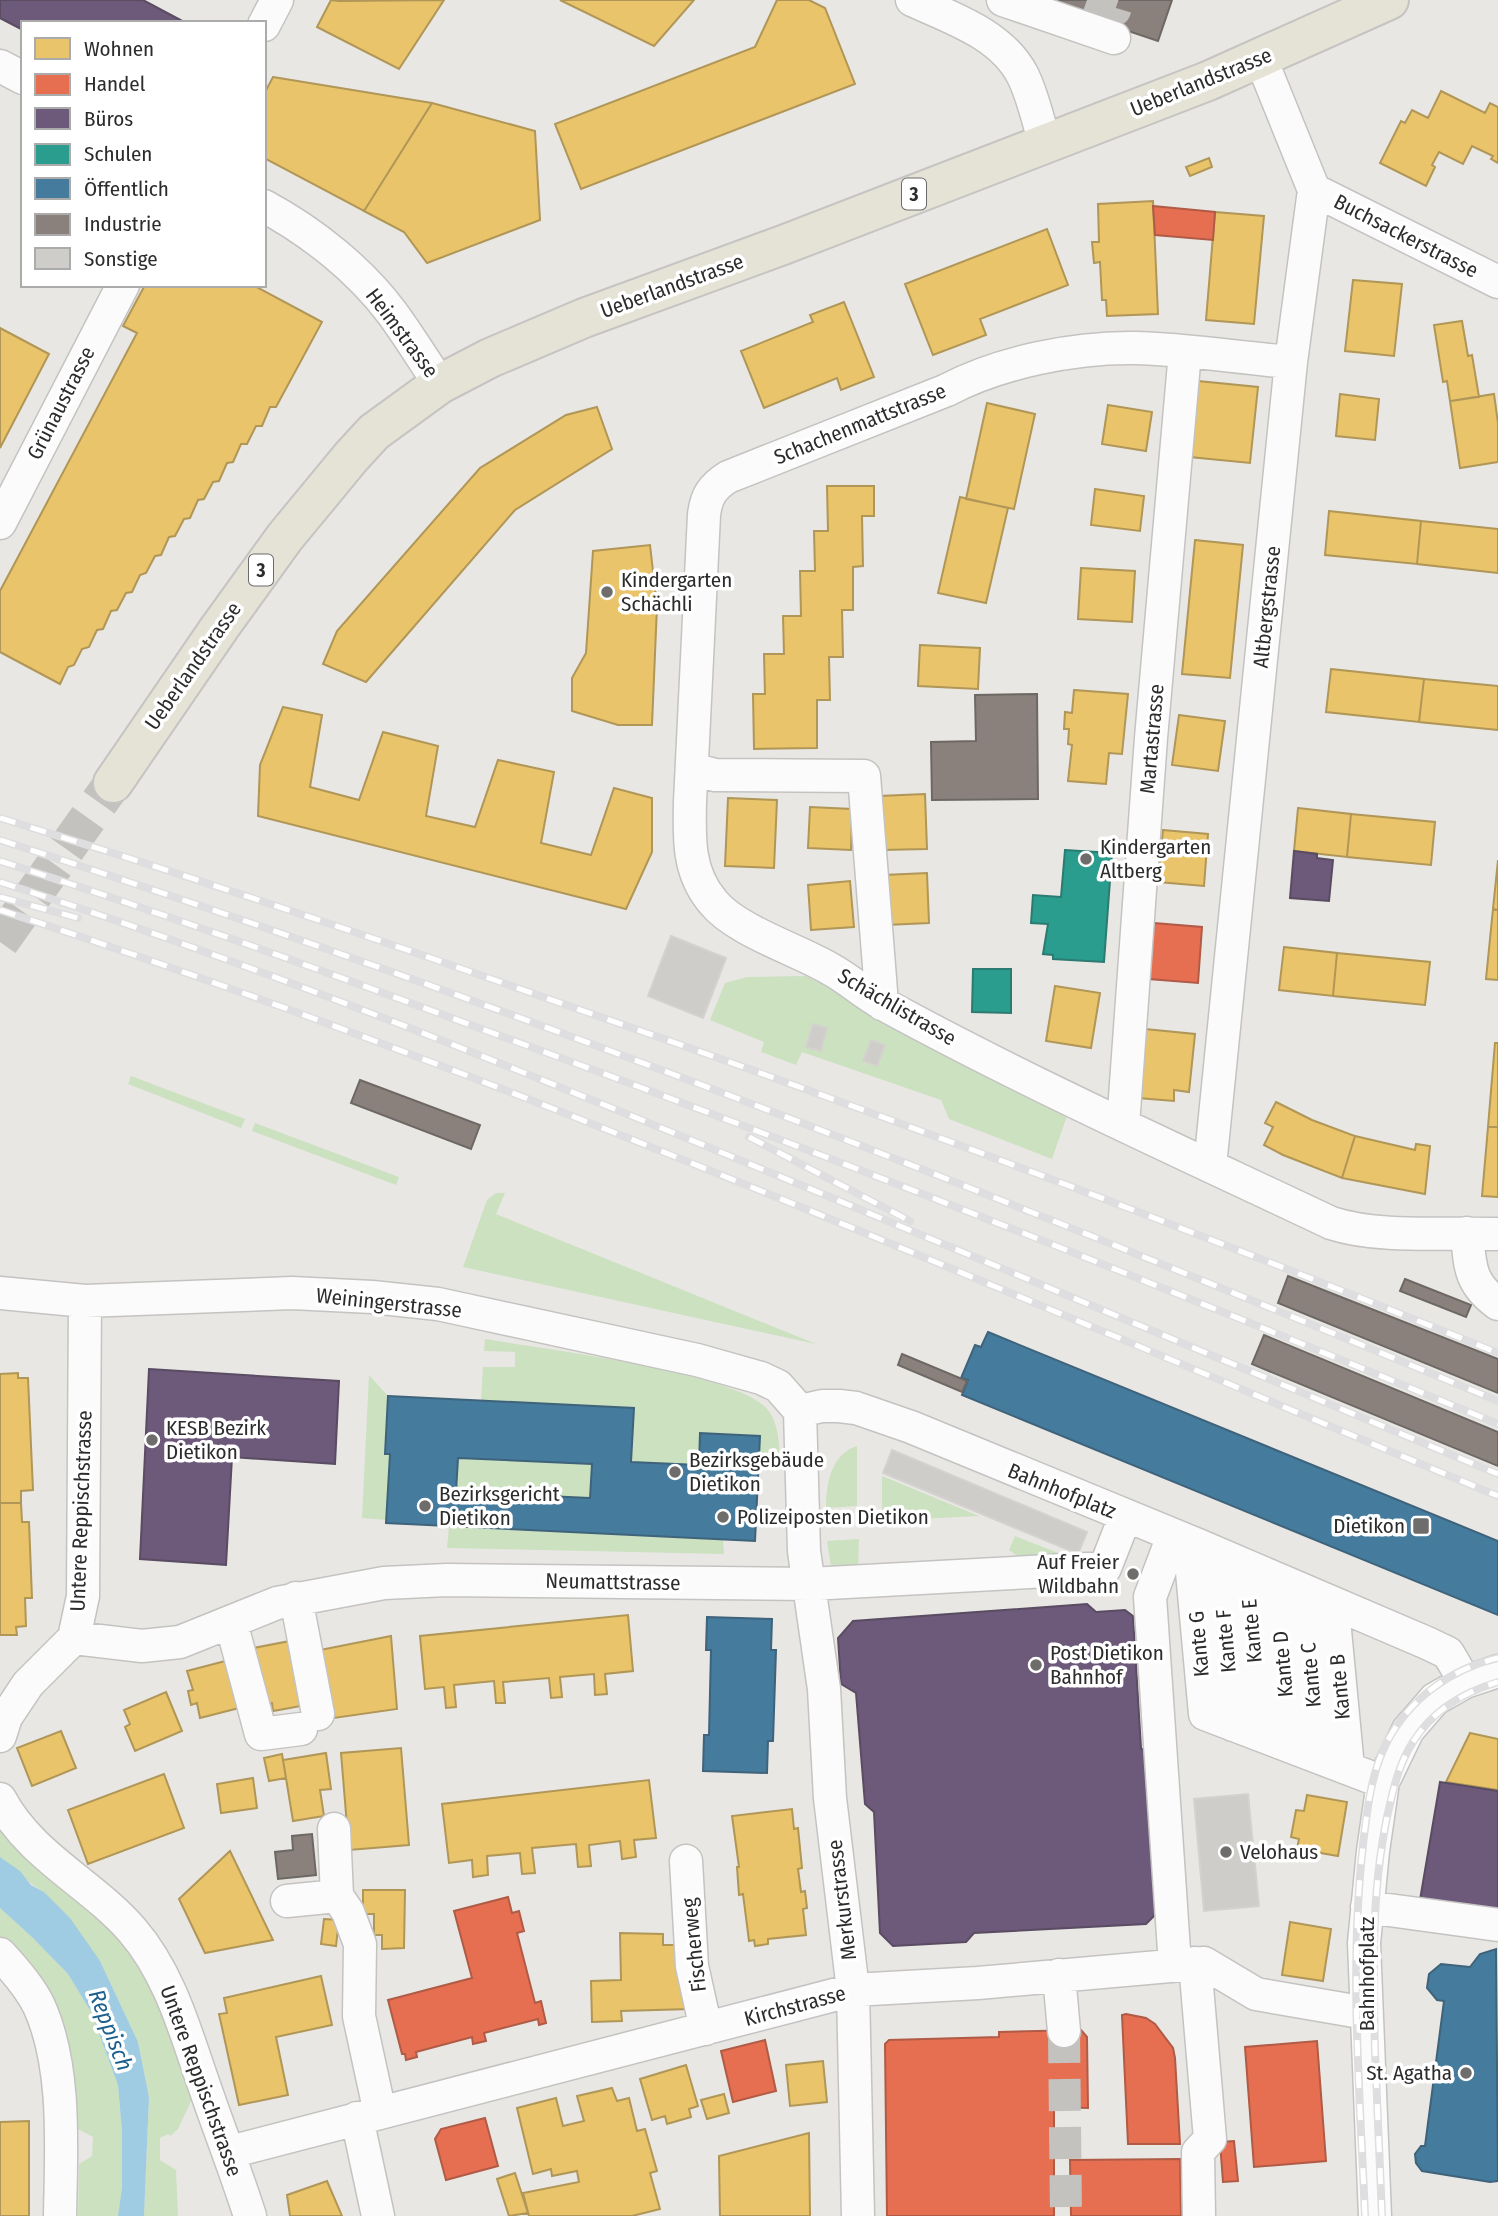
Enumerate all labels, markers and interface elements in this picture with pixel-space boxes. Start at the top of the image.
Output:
legend [21,21,266,287]
text: Wohnen [84,36,154,62]
street label: Ueberlandstrasse [1126,42,1276,122]
text: Handel [84,71,146,97]
text: Büros [84,106,133,132]
text: Schulen [84,141,152,167]
text: Öffentlich [84,176,169,202]
road number: 3 [902,178,926,210]
street label: Buchsackerstrasse [1330,188,1482,284]
text: Industrie [84,211,162,237]
text: Sonstige [84,246,158,272]
street label: Ueberlandstrasse [597,248,747,324]
street label: Heimstrasse [360,283,444,383]
street label: Grünaustrasse [21,342,101,464]
street label: Schachenmattstrasse [770,378,950,470]
street label: Altbergstrasse [1248,545,1286,669]
road number: 3 [249,554,273,586]
place label: Kindergarten Schächli [621,567,732,617]
marker: Kindergarten Schächli [599,584,615,600]
street label: Ueberlandstrasse [139,597,247,735]
street label: Martastrasse [1134,683,1170,795]
place label: Kindergarten Altberg [1100,834,1211,884]
marker: Kindergarten Altberg [1078,851,1094,867]
street label: Schächlistrasse [833,963,961,1051]
street label: Weiningerstrasse [315,1282,463,1324]
street label: Untere Reppischstrasse [64,1410,98,1612]
place label: KESB Bezirk Dietikon [166,1415,266,1465]
marker: KESB Bezirk Dietikon [144,1432,160,1448]
place label: Bezirksgebäude Dietikon [689,1447,824,1497]
street label: Bahnhofplatz [1004,1457,1120,1525]
marker: Bezirksgebäude Dietikon [667,1464,683,1480]
place label: Bezirksgericht Dietikon [439,1481,560,1531]
marker: Bezirksgericht Dietikon [417,1498,433,1514]
place label: Polizeiposten Dietikon [737,1504,929,1530]
marker: Polizeiposten Dietikon [715,1509,731,1525]
place label: Dietikon [1333,1513,1405,1539]
marker: Dietikon [1411,1516,1431,1536]
place label: Auf Freier Wildbahn [1037,1549,1120,1599]
marker: Auf Freier Wildbahn [1125,1566,1141,1582]
street label: Neumattstrasse [545,1568,681,1596]
street label: Kante E [1236,1598,1268,1664]
street label: Kante F [1210,1608,1242,1674]
street label: Kante G [1183,1610,1215,1678]
street label: Kante D [1267,1630,1299,1698]
place label: Post Dietikon Bahnhof [1050,1640,1164,1690]
street label: Kante C [1295,1641,1327,1708]
street label: Kante B [1324,1653,1356,1721]
marker: Post Dietikon Bahnhof [1028,1657,1044,1673]
street label: Merkurstrasse [822,1838,862,1962]
place label: Velohaus [1240,1839,1318,1865]
marker: Velohaus [1218,1844,1234,1860]
street label: Fischerweg [676,1897,712,1993]
street label: Bahnhofplatz [1354,1917,1380,2031]
street label: Kirchstrasse [741,1980,849,2032]
street label: Untere Reppischstrasse [154,1982,248,2180]
water label: Reppisch [83,1985,139,2075]
place label: St. Agatha [1366,2060,1452,2086]
marker: St. Agatha [1458,2065,1474,2081]

